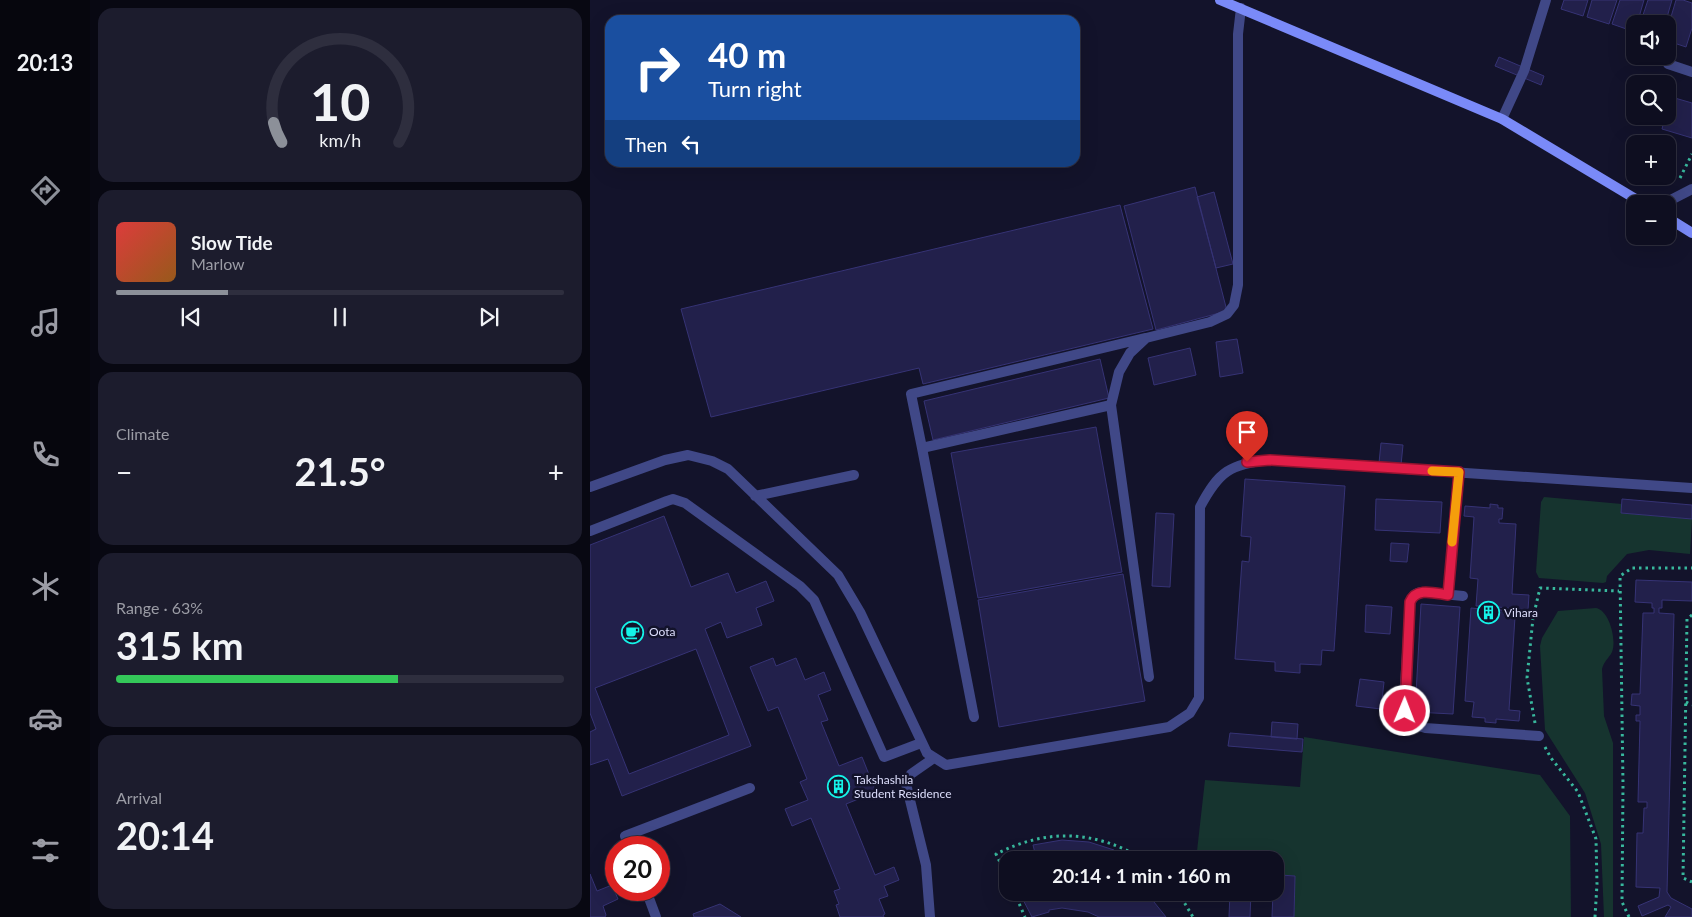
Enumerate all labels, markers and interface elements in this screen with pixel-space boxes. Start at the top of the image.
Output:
map controls [1626,15,1676,245]
button: sound [1626,15,1676,65]
text: 40 m [708,33,786,75]
icon: right [625,35,690,100]
text: 20:13 [17,49,73,76]
text: 10 [310,70,370,132]
text: Turn right [708,75,802,102]
button: search [1626,75,1676,125]
text: km/h [319,129,361,151]
icon: left [677,130,705,158]
text: Then [625,133,667,156]
button: + [1626,135,1676,185]
icon: directions [28,173,63,208]
button: − [1626,195,1676,245]
text: Slow Tide [191,231,273,254]
text: Marlow [191,254,245,273]
icon: previous [177,303,205,331]
icon: pause [326,303,354,331]
icon: next [475,303,503,331]
icon: music [28,305,63,340]
pin [1226,411,1268,462]
icon: arrive [1233,418,1261,446]
text: Climate [116,424,169,443]
icon: phone [28,437,63,472]
text: 21.5° [295,448,385,494]
text: − [116,455,132,489]
text: + [548,455,564,489]
icon: climate [28,569,63,604]
text: Range · 63% [116,598,203,617]
building icon: Vihara [1476,601,1500,625]
place label: Vihara [1504,605,1538,620]
cafe icon: Oota [621,620,645,644]
text: 315 km [116,622,244,668]
place label: Oota [649,624,676,639]
position arrow [1378,684,1430,736]
icon: car [28,701,63,736]
place label: Takshashila Student Residence [854,772,952,801]
building icon: Takshashila Student Residence [826,775,850,799]
text: Arrival [116,788,162,807]
text: 20:14 [116,812,214,858]
icon: filters [28,833,63,868]
speed limit sign: 20 [605,836,670,901]
text: 20:14 · 1 min · 160 m [1052,864,1231,887]

